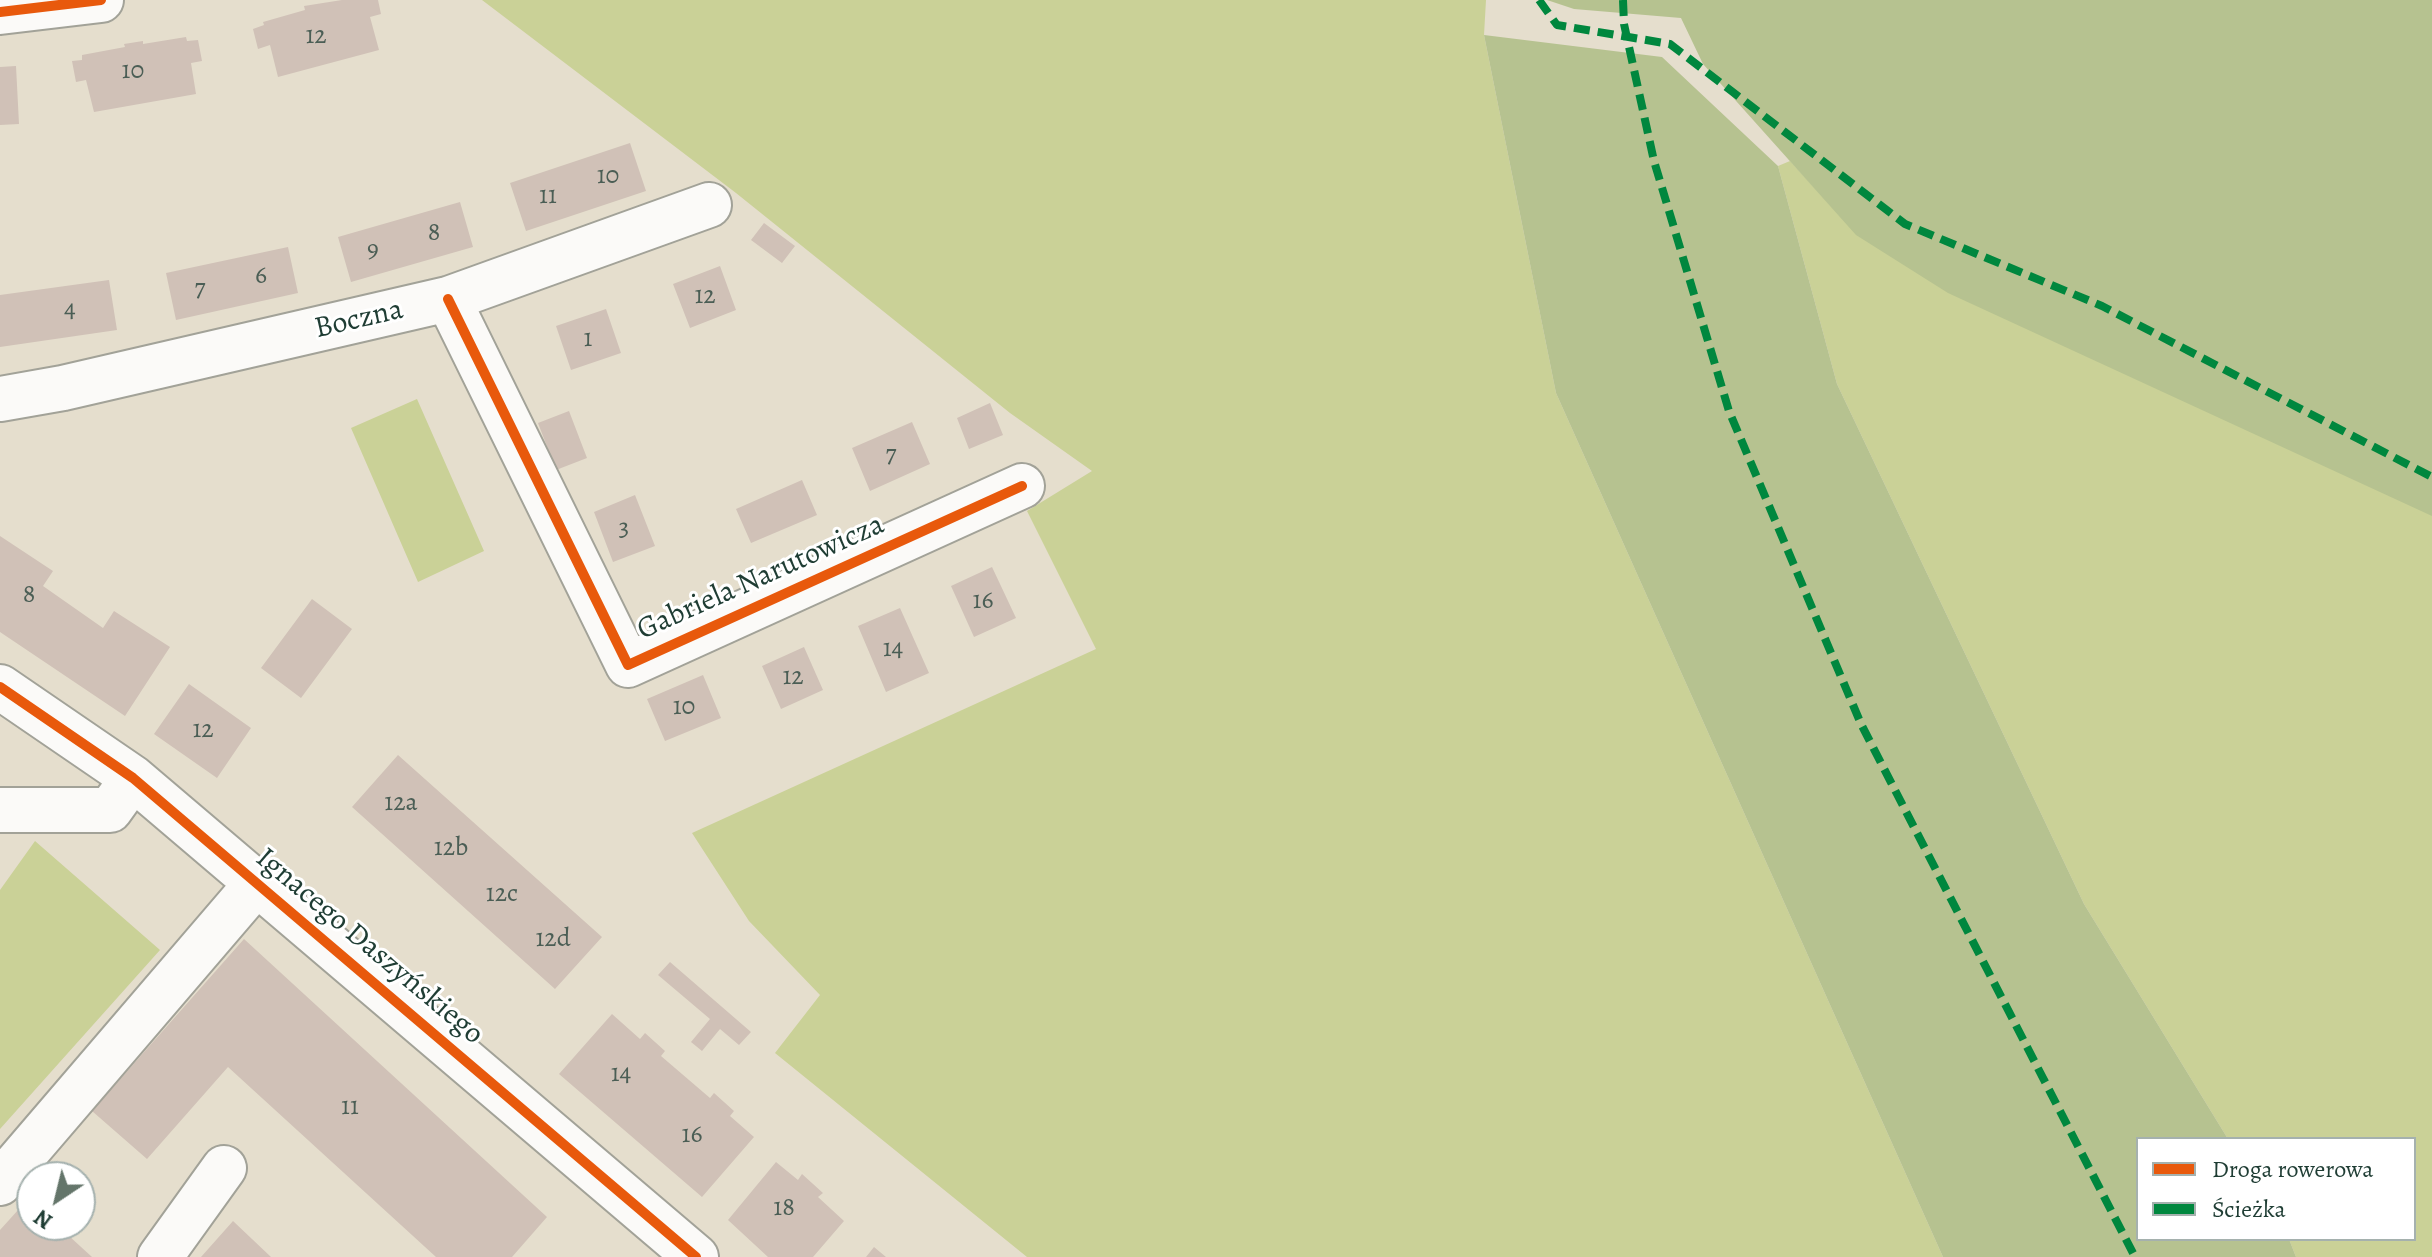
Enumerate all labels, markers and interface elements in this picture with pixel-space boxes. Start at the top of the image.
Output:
house number: 12 [305,21,327,53]
house number: 10 [122,56,144,88]
house number: 10 [597,161,619,193]
house number: 11 [539,181,557,213]
house number: 8 [428,218,440,250]
house number: 9 [367,235,379,267]
house number: 6 [255,261,267,293]
house number: 7 [195,274,205,306]
house number: 12 [694,281,716,313]
street label: Boczna [311,292,407,348]
house number: 4 [64,295,76,327]
house number: 1 [584,324,592,356]
house number: 7 [886,440,896,472]
street label: Gabriela Narutowicza [632,507,890,649]
house number: 3 [619,513,629,545]
house number: 8 [23,580,35,612]
house number: 16 [973,586,993,618]
house number: 14 [883,634,903,666]
house number: 12 [782,662,804,694]
house number: 10 [673,692,695,724]
house number: 12 [192,715,214,747]
house number: 12a [384,788,418,820]
house number: 12b [434,833,468,865]
street label: Ignacego Daszyńskiego [248,841,490,1053]
house number: 12c [486,879,518,911]
house number: 12d [535,924,571,956]
house number: 14 [611,1059,631,1091]
house number: 11 [341,1092,359,1124]
house number: 16 [682,1120,702,1152]
legend [2136,1137,2416,1241]
text: Droga rowerowa [2212,1153,2373,1185]
north arrow [16,1161,96,1241]
house number: 18 [773,1193,795,1225]
text: Ścieżka [2212,1193,2286,1225]
text: N [28,1202,59,1236]

